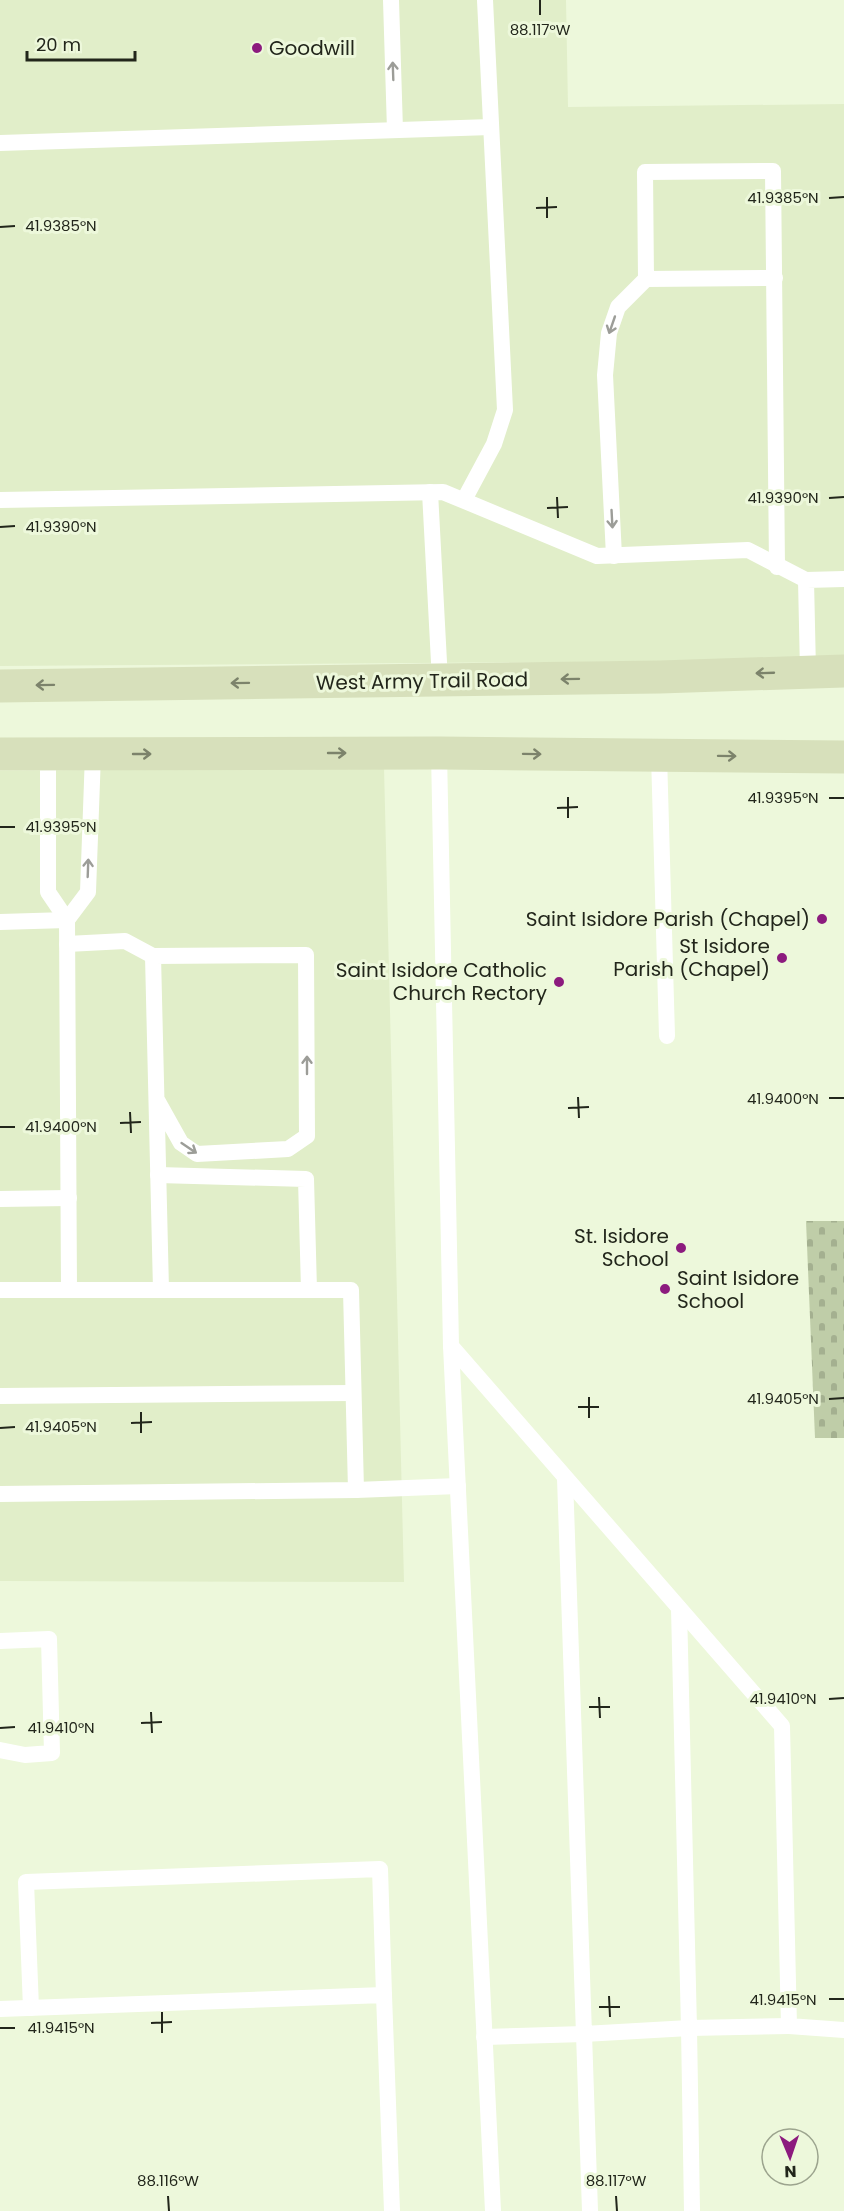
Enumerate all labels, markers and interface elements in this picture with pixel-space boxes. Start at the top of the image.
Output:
text: 88.117°W [510,19,571,40]
scale bar [27,24,135,62]
text: 20 m [36,32,81,57]
place label: Goodwill [269,34,355,62]
marker: Goodwill [250,41,264,55]
one-way arrow [388,62,399,82]
text: 41.9385°N [747,187,819,208]
text: 41.9385°N [25,215,97,236]
one-way arrow [606,315,617,334]
text: 41.9390°N [747,487,819,508]
one-way arrow [607,508,618,528]
text: 41.9390°N [25,516,97,537]
street label: West Army Trail Road [316,665,528,697]
one-way arrow [755,667,775,678]
one-way arrow [560,673,580,685]
one-way arrow [231,678,251,689]
one-way arrow [36,680,56,691]
one-way arrow [132,748,152,760]
one-way arrow [327,748,347,759]
one-way arrow [522,748,542,760]
one-way arrow [717,750,737,761]
text: 41.9395°N [747,787,819,808]
text: 41.9395°N [25,816,97,837]
one-way arrow [83,859,94,879]
place label: Saint Isidore Parish (Chapel) [526,905,810,933]
marker: Saint Isidore Parish (Chapel) [815,912,829,926]
place label: St Isidore Parish (Chapel) [613,932,770,983]
marker: St Isidore Parish (Chapel) [775,951,789,965]
place label: Saint Isidore Catholic Church Rectory [336,956,547,1007]
marker: Saint Isidore Catholic Church Rectory [552,975,566,989]
one-way arrow [301,1056,313,1076]
text: 41.9400°N [747,1088,819,1109]
text: 41.9400°N [25,1116,97,1137]
one-way arrow [180,1142,196,1154]
place label: St. Isidore School [574,1222,669,1273]
marker: St. Isidore School [674,1241,688,1255]
place label: Saint Isidore School [677,1264,799,1315]
marker: Saint Isidore School [658,1282,672,1296]
text: 41.9405°N [747,1388,819,1409]
text: 41.9405°N [25,1416,97,1437]
text: 41.9410°N [749,1688,817,1709]
text: 41.9410°N [27,1717,95,1738]
text: 41.9415°N [749,1989,817,2010]
text: 41.9415°N [27,2017,95,2038]
north arrow [760,2127,820,2187]
text: N [784,2160,797,2183]
text: 88.116°W [137,2170,199,2191]
text: 88.117°W [586,2170,647,2191]

